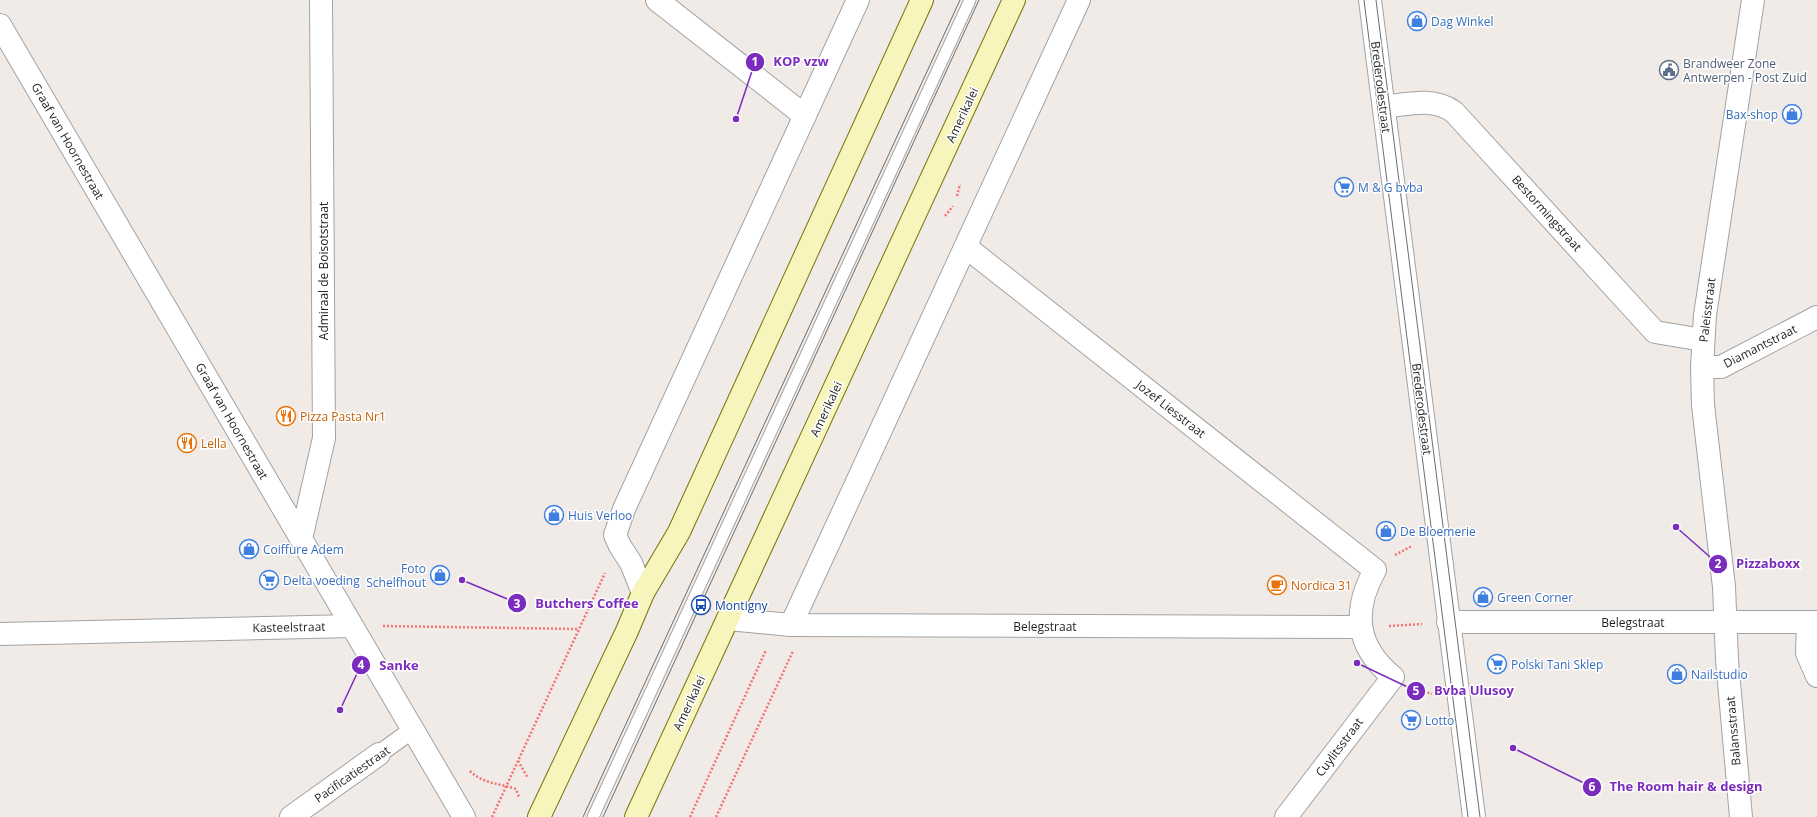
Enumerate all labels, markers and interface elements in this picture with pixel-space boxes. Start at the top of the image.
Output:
shop icon: Dag Winkel [1406,10,1428,32]
place label: Dag Winkel [1431,13,1494,30]
street label: Brederodestraat [1367,40,1395,134]
callout: KOP vzw [745,49,837,74]
text: KOP vzw [773,52,829,70]
text: 1 [752,53,758,70]
place label: Brandweer Zone Antwerpen - Post Zuid [1683,55,1807,86]
public building icon: Brandweer Zone Antwerpen - Post Zuid [1658,59,1680,81]
street label: Graaf van Hoornestraat [28,80,108,202]
street label: Amerikalei [942,85,982,145]
shop icon: Bax-shop [1781,103,1803,125]
place label: Bax-shop [1726,106,1778,123]
street label: Bestormingstraat [1508,171,1586,255]
supermarket icon: M & G bvba [1333,176,1355,198]
place label: M & G bvba [1358,179,1423,196]
street label: Admiraal de Boisotstraat [315,202,332,340]
street label: Paleisstraat [1695,277,1719,343]
street label: Diamantstraat [1720,320,1800,372]
street label: Graaf van Hoornestraat [192,360,272,482]
street label: Brederodestraat [1408,362,1436,456]
street label: Jozef Liesstraat [1132,376,1209,442]
street label: Amerikalei [806,379,846,439]
restaurant icon: Pizza Pasta Nr1 [275,405,297,427]
place label: Pizza Pasta Nr1 [300,408,386,425]
restaurant icon: Lella [176,432,198,454]
place label: Lella [201,435,227,452]
shop icon: Huis Verloo [543,504,565,526]
place label: Huis Verloo [568,507,632,524]
shop icon: De Bloemerie [1375,520,1397,542]
place label: De Bloemerie [1400,523,1476,540]
shop icon: Coiffure Adem [238,538,260,560]
place label: Coiffure Adem [263,541,344,558]
callout: Pizzaboxx [1708,551,1808,576]
text: Pizzaboxx [1736,554,1800,572]
text: 2 [1715,555,1722,572]
place label: Foto Schelfhout [366,560,426,591]
shop icon: Foto Schelfhout [429,564,451,586]
supermarket icon: Delta voeding [258,569,280,591]
place label: Delta voeding [283,572,360,589]
cafe icon: Nordica 31 [1266,574,1288,596]
place label: Nordica 31 [1291,577,1352,594]
shop icon: Green Corner [1472,586,1494,608]
place label: Green Corner [1497,589,1573,606]
callout: Butchers Coffee [507,591,647,616]
text: Butchers Coffee [535,594,639,612]
bus stop icon: Montigny [690,594,712,616]
text: 3 [514,595,521,612]
place label: Montigny [715,597,769,614]
street label: Belegstraat [1601,614,1665,631]
street label: Kasteelstraat [252,618,326,636]
street label: Belegstraat [1013,618,1077,635]
callout: Sanke [351,652,426,677]
supermarket icon: Polski Tani Sklep [1486,653,1508,675]
text: 4 [358,656,365,673]
text: Sanke [379,656,419,674]
place label: Polski Tani Sklep [1511,656,1603,673]
shop icon: Nailstudio [1666,663,1688,685]
place label: Nailstudio [1691,666,1748,683]
street label: Amerikalei [669,673,709,733]
callout: Bvba Ulusoy [1406,678,1522,703]
text: Bvba Ulusoy [1434,681,1515,699]
text: 5 [1413,682,1420,699]
street label: Balansstraat [1721,696,1745,766]
supermarket icon: Lotto [1400,709,1422,731]
place label: Lotto [1425,712,1454,729]
street label: Cuylitsstraat [1311,714,1367,780]
street label: Pacificatiestraat [311,742,393,806]
callout: The Room hair & design [1582,774,1771,799]
text: The Room hair & design [1610,777,1762,795]
text: 6 [1589,778,1596,795]

